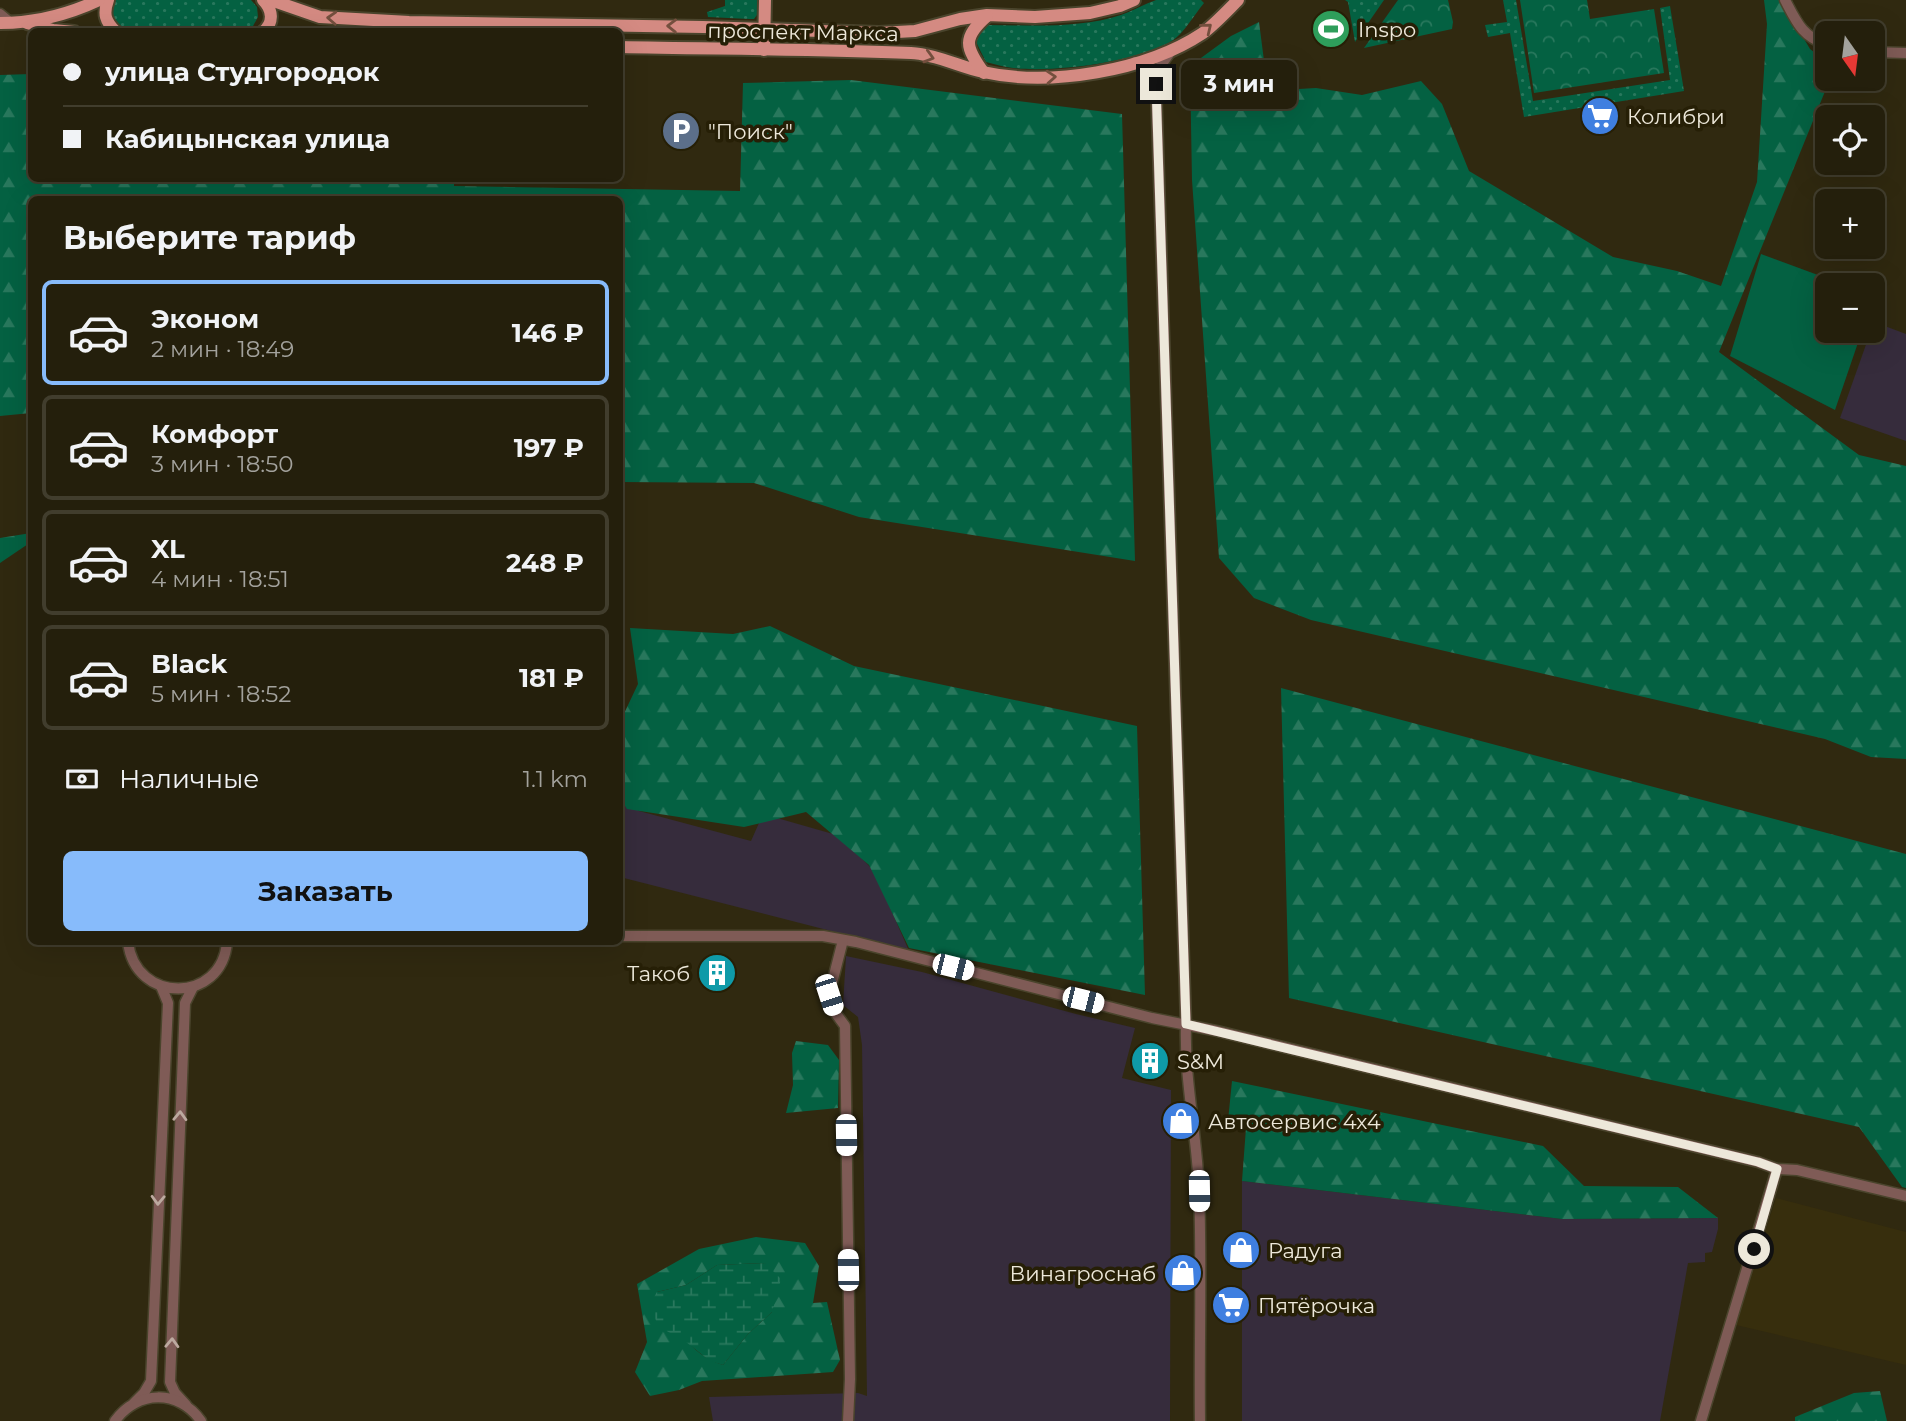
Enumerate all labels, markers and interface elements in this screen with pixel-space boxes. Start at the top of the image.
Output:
sports icon: Inspo [1310,8,1352,50]
one-way arrow [326,11,337,26]
place label: Inspo [1358,17,1416,42]
one-way arrow [666,18,677,34]
street label: проспект Маркса [707,18,899,46]
north arrow [1815,21,1885,91]
map controls [1815,21,1885,343]
one-way arrow [1199,24,1211,37]
one-way arrow [923,49,935,64]
text: улица Студгородок [105,56,379,88]
callout: 3 мин [1180,60,1296,108]
route end [1140,68,1172,100]
one-way arrow [1046,69,1057,84]
text: 3 мин [1203,70,1275,98]
supermarket icon: Колибри [1579,95,1621,137]
place label: Колибри [1627,104,1725,129]
button: locate [1815,105,1885,175]
parking icon: "Поиск" [660,110,702,152]
place label: "Поиск" [708,119,793,144]
text: Кабицынская улица [105,123,390,155]
button: + [1815,189,1885,259]
text: Выберите тариф [63,218,356,257]
button: − [1815,273,1885,343]
icon: car [67,301,130,364]
text: Эконом [151,303,259,335]
text: 146 ₽ [512,317,584,349]
text: 2 мин · 18:49 [151,335,294,363]
icon: car [67,416,130,479]
text: Комфорт [151,418,278,450]
text: 197 ₽ [514,432,584,464]
text: 3 мин · 18:50 [151,450,293,478]
icon: car [67,531,130,594]
text: XL [151,533,185,565]
text: 248 ₽ [506,547,584,579]
text: 4 мин · 18:51 [151,565,289,593]
icon: car [67,646,130,709]
text: Black [151,648,227,680]
text: 181 ₽ [519,662,584,694]
text: 5 мин · 18:52 [151,680,291,708]
icon: cash [63,760,101,798]
text: Наличные [119,763,259,795]
text: 1.1 km [523,765,588,793]
button: Заказать [63,851,588,931]
building icon: Такоб [696,952,738,994]
car [931,952,976,982]
place label: Такоб [627,961,690,986]
car [813,972,846,1018]
car [1061,985,1106,1015]
building icon: S&M [1129,1040,1171,1082]
place label: S&M [1177,1049,1224,1074]
shop icon: Автосервис 4х4 [1160,1100,1202,1142]
place label: Автосервис 4х4 [1208,1109,1381,1134]
one-way arrow [173,1110,188,1121]
car [836,1114,857,1156]
car [1189,1170,1210,1212]
one-way arrow [151,1195,166,1206]
shop icon: Радуга [1220,1229,1262,1271]
route start [1738,1233,1770,1265]
place label: Радуга [1268,1238,1342,1263]
car [838,1249,859,1291]
shop icon: Винагроснаб [1162,1252,1204,1294]
place label: Винагроснаб [1010,1261,1156,1286]
supermarket icon: Пятёрочка [1210,1284,1252,1326]
place label: Пятёрочка [1258,1293,1375,1318]
one-way arrow [164,1337,179,1348]

